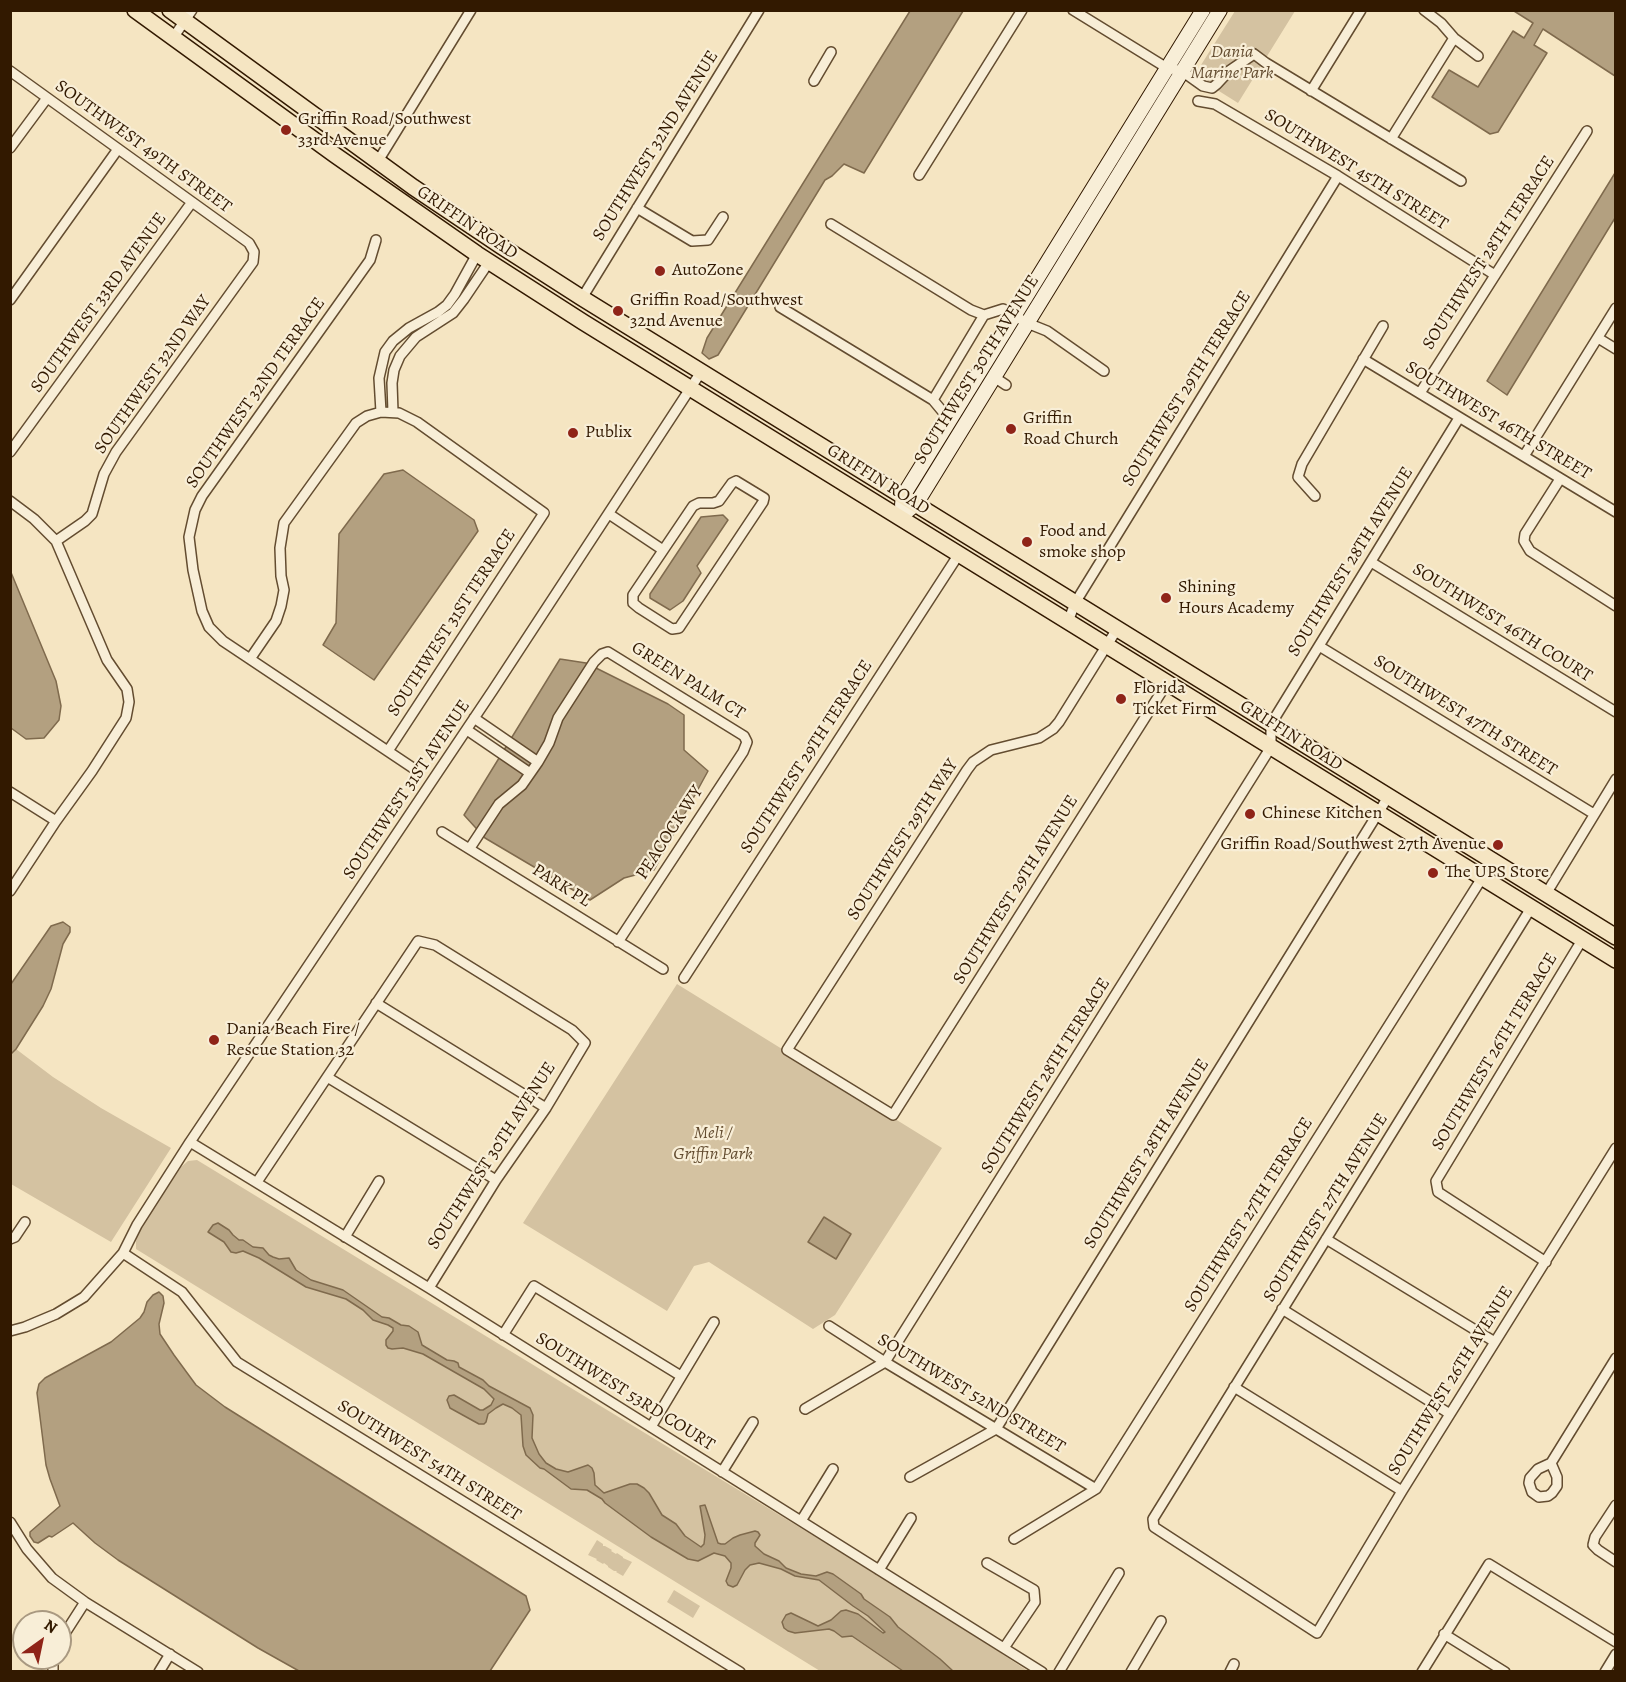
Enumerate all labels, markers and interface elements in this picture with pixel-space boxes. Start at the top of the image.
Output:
park label: Dania Marine Park [1190,42,1274,84]
street label: SOUTHWEST 32ND AVENUE [588,47,724,245]
street label: SOUTHWEST 49TH STREET [51,76,235,218]
street label: SOUTHWEST 45TH STREET [1260,105,1452,235]
place label: Griffin Road/Southwest 33rd Avenue [298,109,471,152]
marker: Griffin Road/Southwest 33rd Avenue [279,123,293,137]
street label: SOUTHWEST 28TH TERRACE [1418,152,1560,354]
street label: GRIFFIN ROAD [412,181,522,265]
street label: SOUTHWEST 33RD AVENUE [26,209,172,397]
place label: AutoZone [672,260,744,282]
marker: AutoZone [653,264,667,278]
street label: SOUTHWEST 30TH AVENUE [910,271,1044,469]
street label: SOUTHWEST 29TH TERRACE [1118,287,1256,491]
place label: Griffin Road/Southwest 32nd Avenue [630,290,803,332]
street label: SOUTHWEST 32ND WAY [90,292,216,458]
street label: SOUTHWEST 32ND TERRACE [182,293,330,493]
marker: Griffin Road/Southwest 32nd Avenue [611,304,625,318]
street label: SOUTHWEST 46TH STREET [1401,357,1595,485]
place label: Griffin Road Church [1023,408,1119,450]
place label: Publix [585,422,632,444]
marker: Griffin Road Church [1004,422,1018,436]
marker: Publix [566,426,580,440]
street label: GRIFFIN ROAD [823,440,933,520]
street label: SOUTHWEST 28TH AVENUE [1284,463,1418,661]
place label: Food and smoke shop [1039,521,1126,564]
street label: SOUTHWEST 31ST TERRACE [383,525,521,721]
marker: Food and smoke shop [1020,535,1034,549]
street label: SOUTHWEST 46TH COURT [1408,559,1596,687]
place label: Shining Hours Academy [1178,577,1294,620]
marker: Shining Hours Academy [1159,591,1173,605]
street label: GREEN PALM CT [627,637,749,725]
street label: SOUTHWEST 47TH STREET [1369,651,1561,781]
street label: SOUTHWEST 29TH TERRACE [736,656,878,858]
place label: Florida Ticket Firm [1133,678,1217,720]
marker: Florida Ticket Firm [1114,692,1128,706]
street label: SOUTHWEST 31ST AVENUE [339,696,475,884]
street label: GRIFFIN ROAD [1236,696,1346,776]
street label: SOUTHWEST 29TH WAY [843,756,963,924]
street label: PEACOCK WY [632,782,708,884]
street label: SOUTHWEST 29TH AVENUE [949,791,1083,989]
place label: Chinese Kitchen [1262,803,1382,825]
marker: Chinese Kitchen [1243,807,1257,821]
place label: Griffin Road/Southwest 27th Avenue [1220,834,1486,856]
marker: Griffin Road/Southwest 27th Avenue [1491,838,1505,852]
street label: PARK PL [528,860,594,912]
place label: The UPS Store [1445,862,1549,884]
marker: The UPS Store [1426,866,1440,880]
street label: SOUTHWEST 26TH TERRACE [1427,949,1563,1155]
street label: SOUTHWEST 28TH TERRACE [977,974,1115,1178]
place label: Dania Beach Fire / Rescue Station 32 [226,1019,360,1062]
marker: Dania Beach Fire / Rescue Station 32 [207,1033,221,1047]
street label: SOUTHWEST 28TH AVENUE [1080,1055,1214,1253]
street label: SOUTHWEST 30TH AVENUE [423,1058,561,1254]
street label: SOUTHWEST 27TH AVENUE [1259,1110,1393,1306]
street label: SOUTHWEST 27TH TERRACE [1180,1114,1318,1316]
park label: Meli / Griffin Park [673,1123,753,1166]
street label: SOUTHWEST 26TH AVENUE [1384,1282,1518,1480]
street label: SOUTHWEST 53RD COURT [531,1328,719,1456]
street label: SOUTHWEST 52ND STREET [873,1329,1069,1459]
street label: SOUTHWEST 54TH STREET [333,1396,525,1526]
north arrow [12,1610,72,1670]
text: N [40,1614,62,1639]

